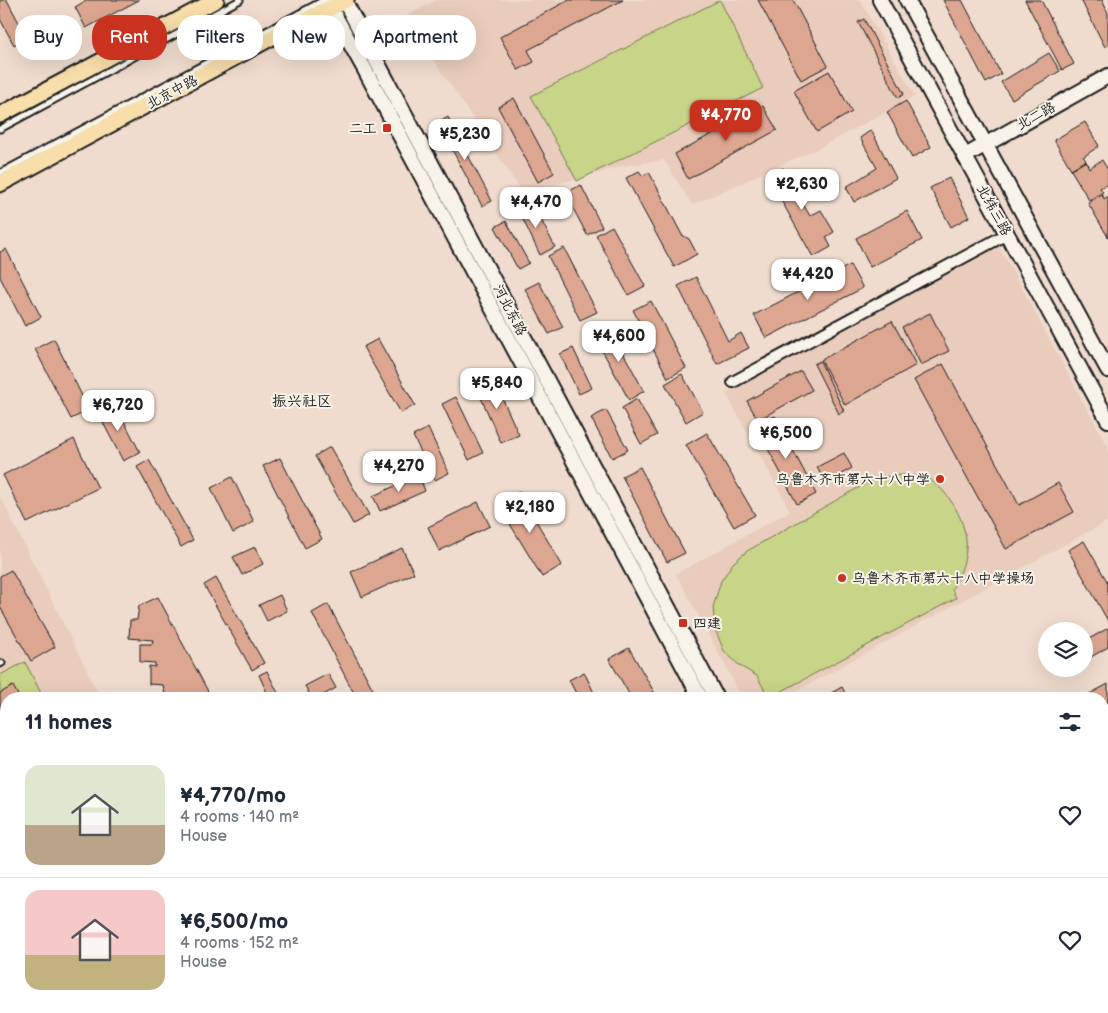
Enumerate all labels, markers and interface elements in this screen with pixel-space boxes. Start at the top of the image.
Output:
chip: Buy [15,15,82,60]
chip: Rent [92,15,167,60]
chip: Filters [177,15,263,60]
chip: New [273,15,345,60]
chip: Apartment [355,15,476,60]
street label: 北京中路 [143,71,201,113]
street label: 北二路 [1014,98,1058,134]
pin: ¥4,770 [685,100,767,142]
text: ¥4,770 [701,106,751,125]
pin: ¥5,230 [424,119,506,161]
place label: 二工 [349,120,377,137]
marker: 二工 [381,122,393,134]
text: ¥5,230 [439,125,491,144]
pin: ¥2,630 [761,168,843,211]
text: ¥2,630 [776,175,828,194]
street label: 北纬三路 [973,181,1015,239]
pin: ¥4,470 [495,186,577,229]
text: ¥4,470 [510,193,562,212]
pin: ¥4,420 [767,258,849,301]
text: ¥4,420 [782,265,834,284]
street label: 河北东路 [489,281,531,339]
pin: ¥4,600 [578,320,660,363]
text: ¥4,600 [593,327,645,346]
pin: ¥5,840 [456,368,538,410]
text: ¥5,840 [471,374,523,393]
pin: ¥6,720 [77,390,159,432]
district label: 振兴社区 [272,392,332,411]
text: ¥6,720 [92,396,144,415]
pin: ¥6,500 [745,418,827,460]
text: ¥6,500 [760,424,812,443]
pin: ¥4,270 [358,450,440,493]
text: ¥4,270 [374,457,424,476]
place label: 乌鲁木齐市第六十八中学 [776,471,930,488]
marker: 乌鲁木齐市第六十八中学 [934,473,946,485]
pin: ¥2,180 [489,492,571,534]
text: ¥2,180 [505,498,555,517]
place label: 乌鲁木齐市第六十八中学操场 [852,570,1034,587]
marker: 乌鲁木齐市第六十八中学操场 [836,572,848,584]
place label: 四建 [693,615,721,632]
marker: 四建 [677,617,689,629]
map controls [1038,622,1093,677]
button: layers [1038,622,1093,677]
icon: filters [1056,708,1084,736]
text: 11 homes [25,710,112,735]
text: ¥4,770/mo [180,783,286,808]
icon: home [65,785,125,845]
icon: heart [1056,801,1084,829]
text: 4 rooms · 140 m² [180,808,299,827]
text: House [180,827,227,846]
text: ¥6,500/mo [180,909,288,934]
icon: home [65,910,125,970]
icon: heart [1056,926,1084,954]
text: 4 rooms · 152 m² [180,934,299,953]
text: House [180,953,227,972]

